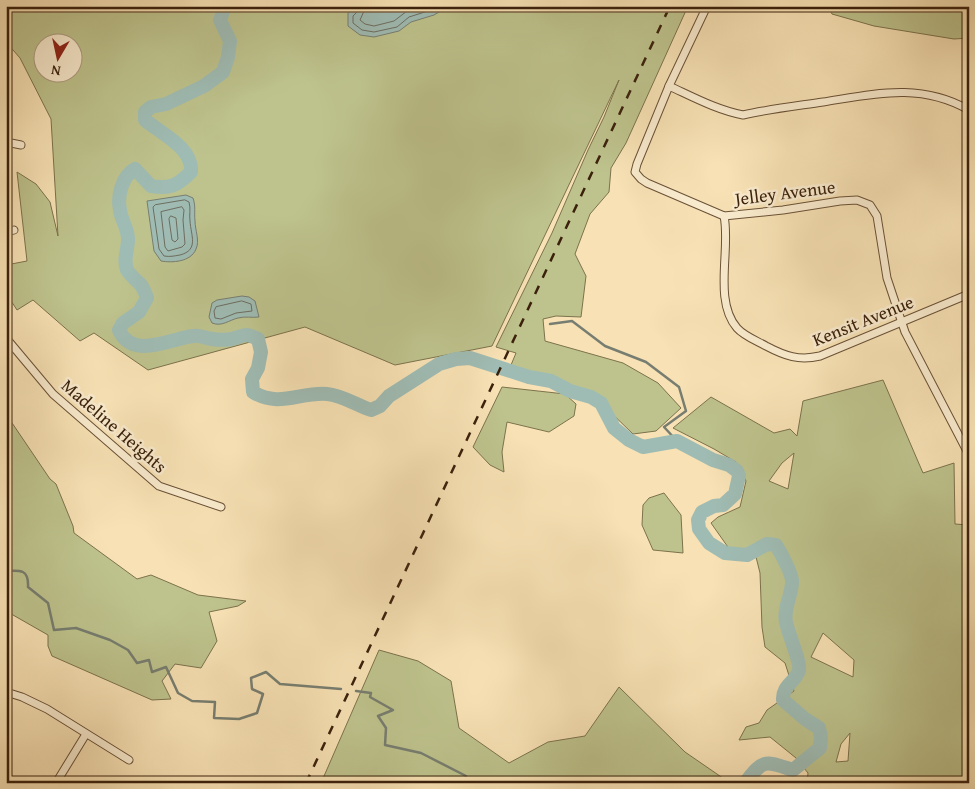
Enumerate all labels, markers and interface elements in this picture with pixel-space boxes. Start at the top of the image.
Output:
north arrow [32,32,82,82]
text: N [49,60,62,81]
street label: Jelley Avenue [731,173,837,212]
street label: Kensit Avenue [808,288,917,353]
street label: Madeline Heights [56,372,173,479]

